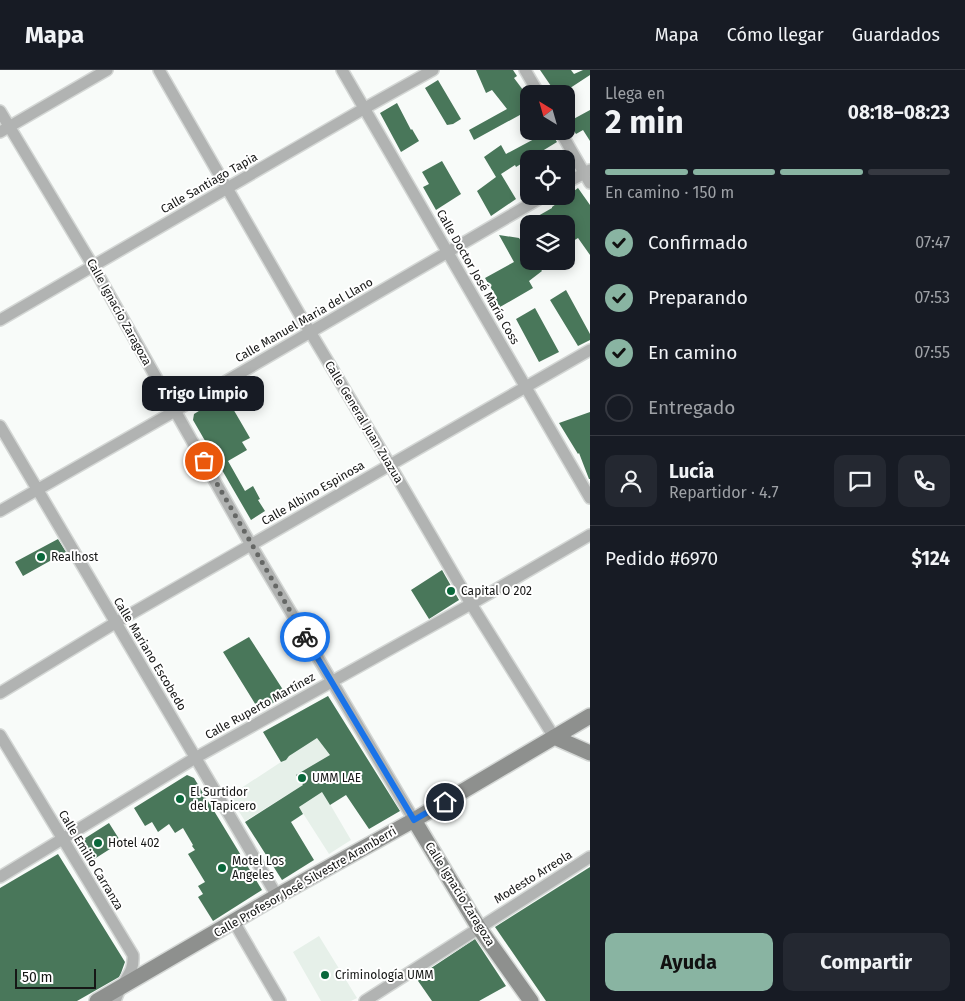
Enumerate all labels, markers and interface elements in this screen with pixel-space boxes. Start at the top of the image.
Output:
text: Mapa [25,21,84,49]
text: Mapa [655,24,699,46]
text: Cómo llegar [727,24,824,46]
text: Guardados [852,24,940,46]
text: Llega en [605,84,665,103]
north arrow [520,85,575,140]
map controls [520,85,575,270]
text: 08:18–08:23 [848,101,950,124]
text: 2 min [605,103,684,141]
street label: Calle Santiago Tapia [158,150,260,216]
button: locate [520,150,575,205]
text: En camino · 150 m [605,183,734,202]
street label: Calle Doctor José María Coss [434,207,523,347]
button: layers [520,215,575,270]
icon: check [605,229,633,257]
text: Confirmado [648,231,748,254]
text: 07:47 [915,233,950,252]
street label: Calle Ignacio Zaragoza [84,256,154,368]
street label: Calle Manuel Maria del Llano [233,275,375,365]
icon: check [605,284,633,312]
text: Preparando [648,286,748,309]
text: 07:53 [914,288,950,307]
icon: check [605,339,633,367]
text: En camino [648,341,737,364]
text: 07:55 [914,343,950,362]
street label: Calle General Juan Zuazua [322,358,406,486]
callout: Trigo Limpio [143,376,265,411]
text: Trigo Limpio [158,384,248,403]
text: Entregado [648,396,735,419]
pin [183,440,225,482]
icon: bag [190,447,218,475]
button: person [605,455,657,507]
button: chat [834,455,886,507]
button: phone [898,455,950,507]
street label: Calle Albino Espinosa [259,458,367,528]
text: Lucía [669,460,714,483]
text: Repartidor · 4.7 [669,483,779,502]
text: Pedido #6970 [605,547,718,570]
text: $124 [911,547,950,570]
place label: Realhost [51,550,99,564]
marker: Realhost [35,551,47,563]
place label: Capital O 202 [461,584,532,598]
marker: Capital O 202 [445,585,457,597]
street label: Calle Mariano Escobedo [111,595,189,713]
courier [280,612,330,662]
icon: bike [291,623,319,651]
street label: Calle Ruperto Martínez [203,670,317,742]
place label: UMM LAE [312,771,361,785]
marker: UMM LAE [296,772,308,784]
pin [424,781,466,823]
place label: El Surtidor del Tapicero [190,785,256,813]
icon: home [431,788,459,816]
marker: El Surtidor del Tapicero [174,793,186,805]
street label: Calle Emilio Carranza [56,808,126,912]
street label: Calle Profesor José Silvestre Aramberri [211,824,399,940]
place label: Hotel 402 [108,836,159,850]
marker: Hotel 402 [92,837,104,849]
street label: Calle Ignacio Zaragoza [422,839,498,949]
street label: Modesto Arreola [491,847,575,907]
place label: Motel Los Angeles [232,854,284,882]
marker: Motel Los Angeles [216,862,228,874]
button: Ayuda [605,933,773,991]
button: Compartir [783,933,950,991]
scale bar [15,966,96,989]
place label: Criminología UMM [335,968,434,982]
text: 50 m [22,969,53,986]
marker: Criminología UMM [319,969,331,981]

